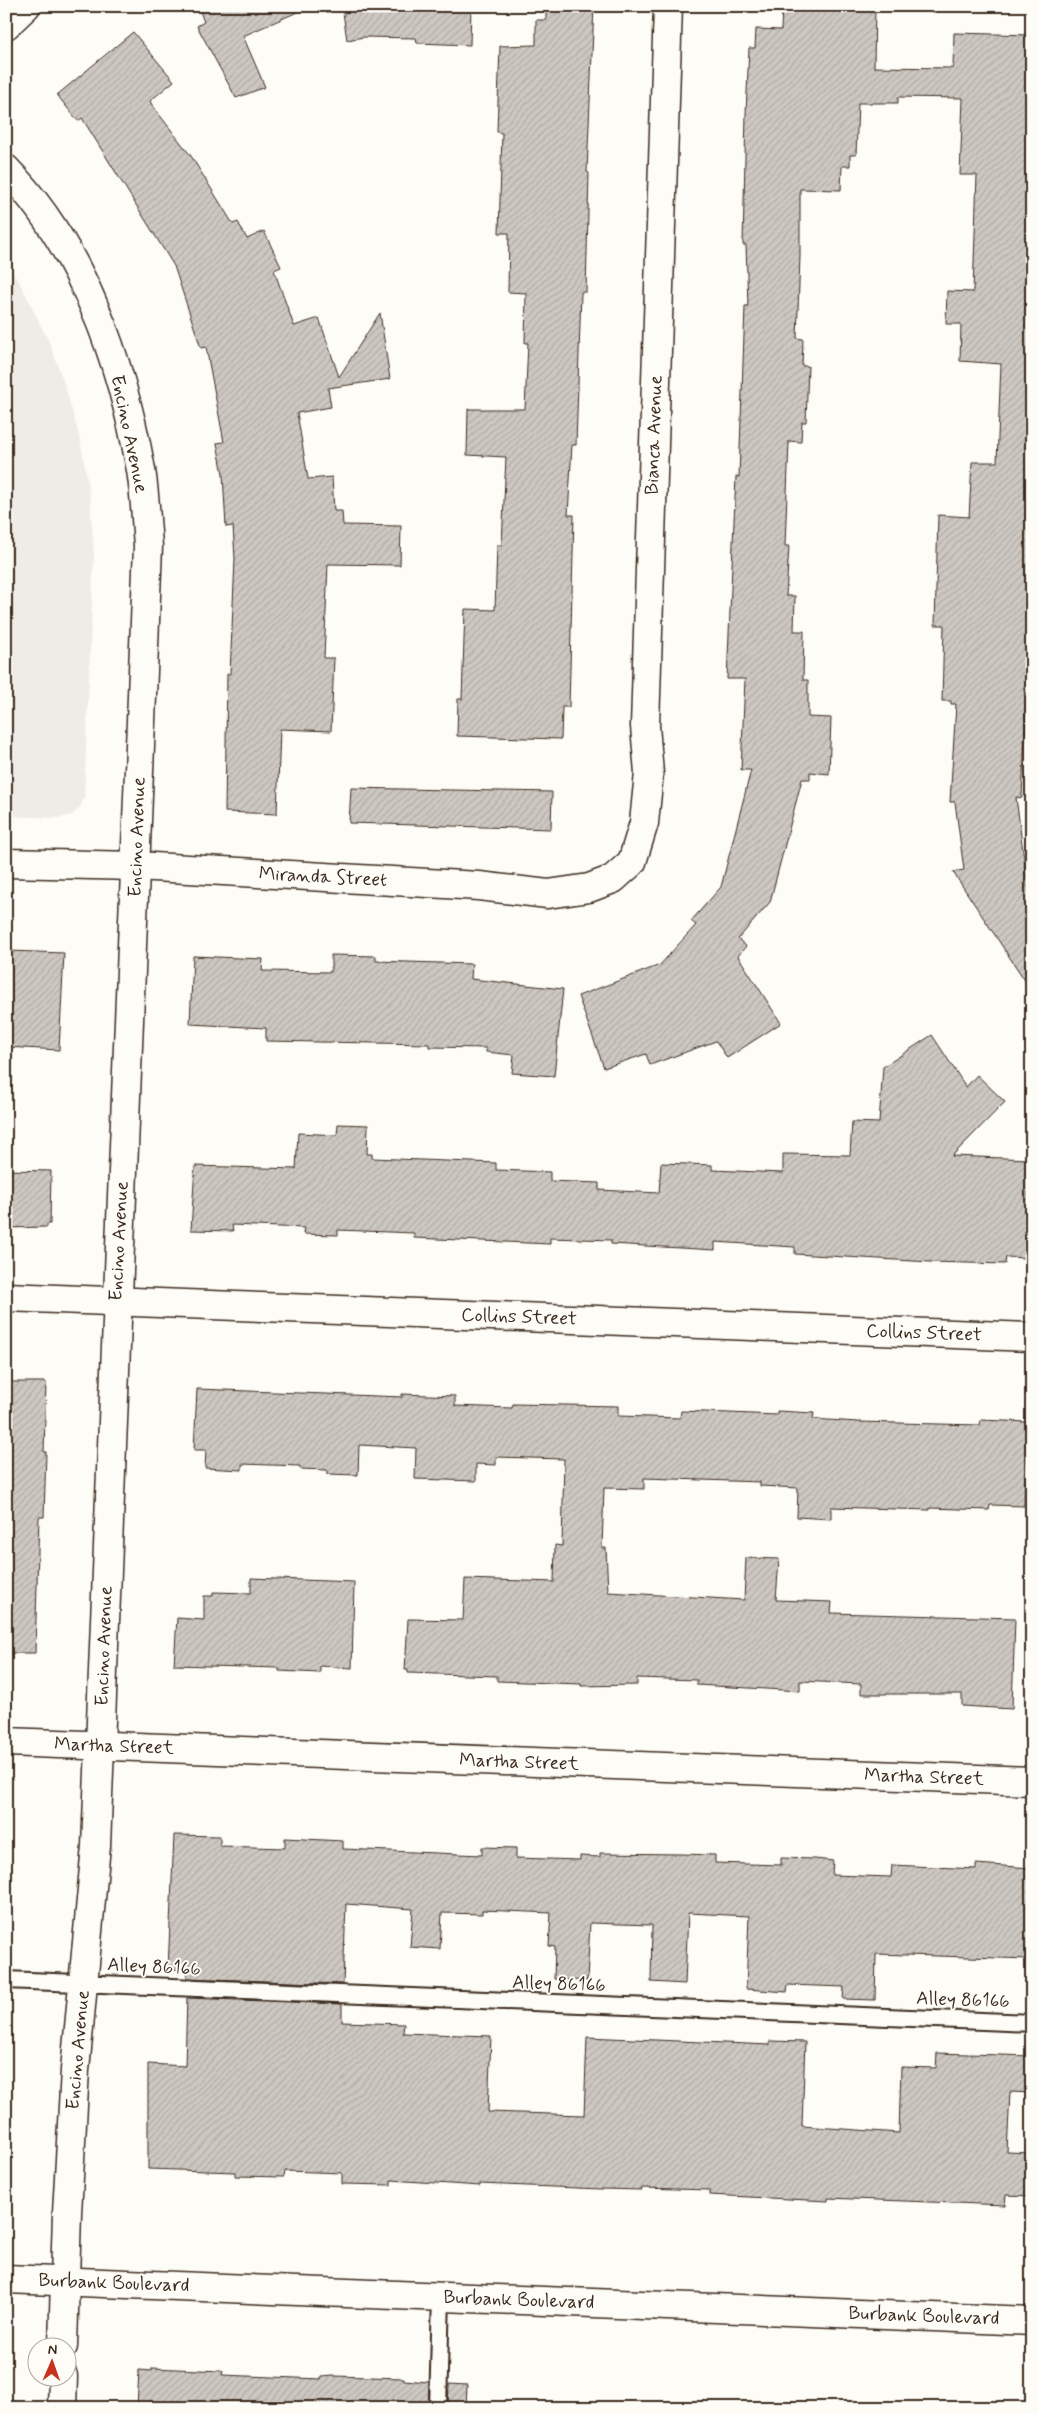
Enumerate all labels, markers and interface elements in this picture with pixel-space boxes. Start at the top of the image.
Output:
street label: Encino Avenue [104,373,154,495]
street label: Bianca Avenue [639,375,669,495]
street label: Encino Avenue [122,777,152,897]
street label: Miranda Street [258,861,388,893]
street label: Encino Avenue [103,1180,135,1302]
street label: Collins Street [461,1302,577,1332]
street label: Collins Street [866,1318,982,1348]
street label: Encino Avenue [89,1586,119,1706]
street label: Martha Street [54,1731,174,1761]
street label: Martha Street [459,1747,579,1777]
street label: Martha Street [864,1762,984,1792]
street label: Alley 86166 [107,1952,201,1982]
street label: Alley 86166 [512,1970,606,1998]
street label: Alley 86166 [916,1986,1010,2014]
street label: Encino Avenue [60,1989,96,2111]
street label: Burbank Boulevard [38,2268,190,2298]
street label: Burbank Boulevard [443,2285,595,2315]
street label: Burbank Boulevard [848,2301,1000,2331]
north arrow [28,2336,78,2386]
text: N [47,2341,57,2359]

